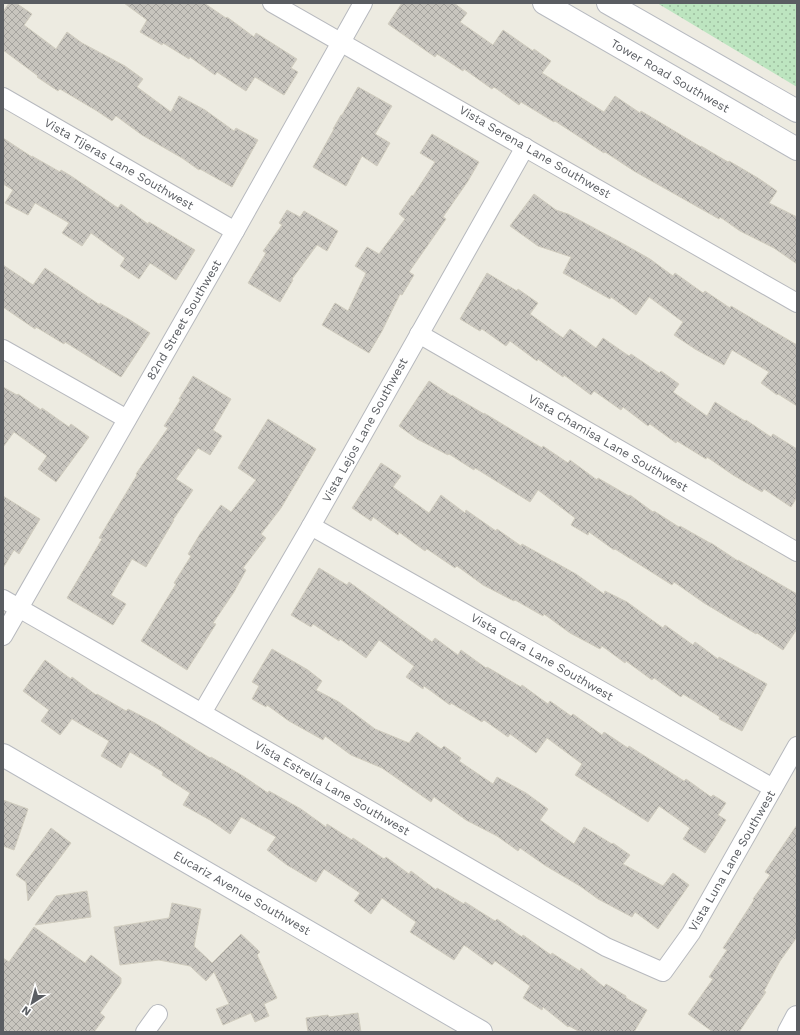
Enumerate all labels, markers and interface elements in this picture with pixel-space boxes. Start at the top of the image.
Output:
street label: Tower Road Southwest [608,36,732,116]
street label: Vista Serena Lane Southwest [457,103,613,201]
street label: Vista Tijeras Lane Southwest [42,115,196,213]
street label: 82nd Street Southwest [144,257,224,383]
street label: Vista Lejos Lane Southwest [319,355,411,505]
street label: Vista Chamisa Lane Southwest [526,391,690,495]
street label: Vista Clara Lane Southwest [468,610,616,704]
street label: Vista Estrella Lane Southwest [252,738,412,838]
street label: Vista Luna Lane Southwest [686,788,778,934]
street label: Eucariz Avenue Southwest [171,848,313,938]
north arrow [12,983,52,1023]
text: N [19,1003,34,1018]

